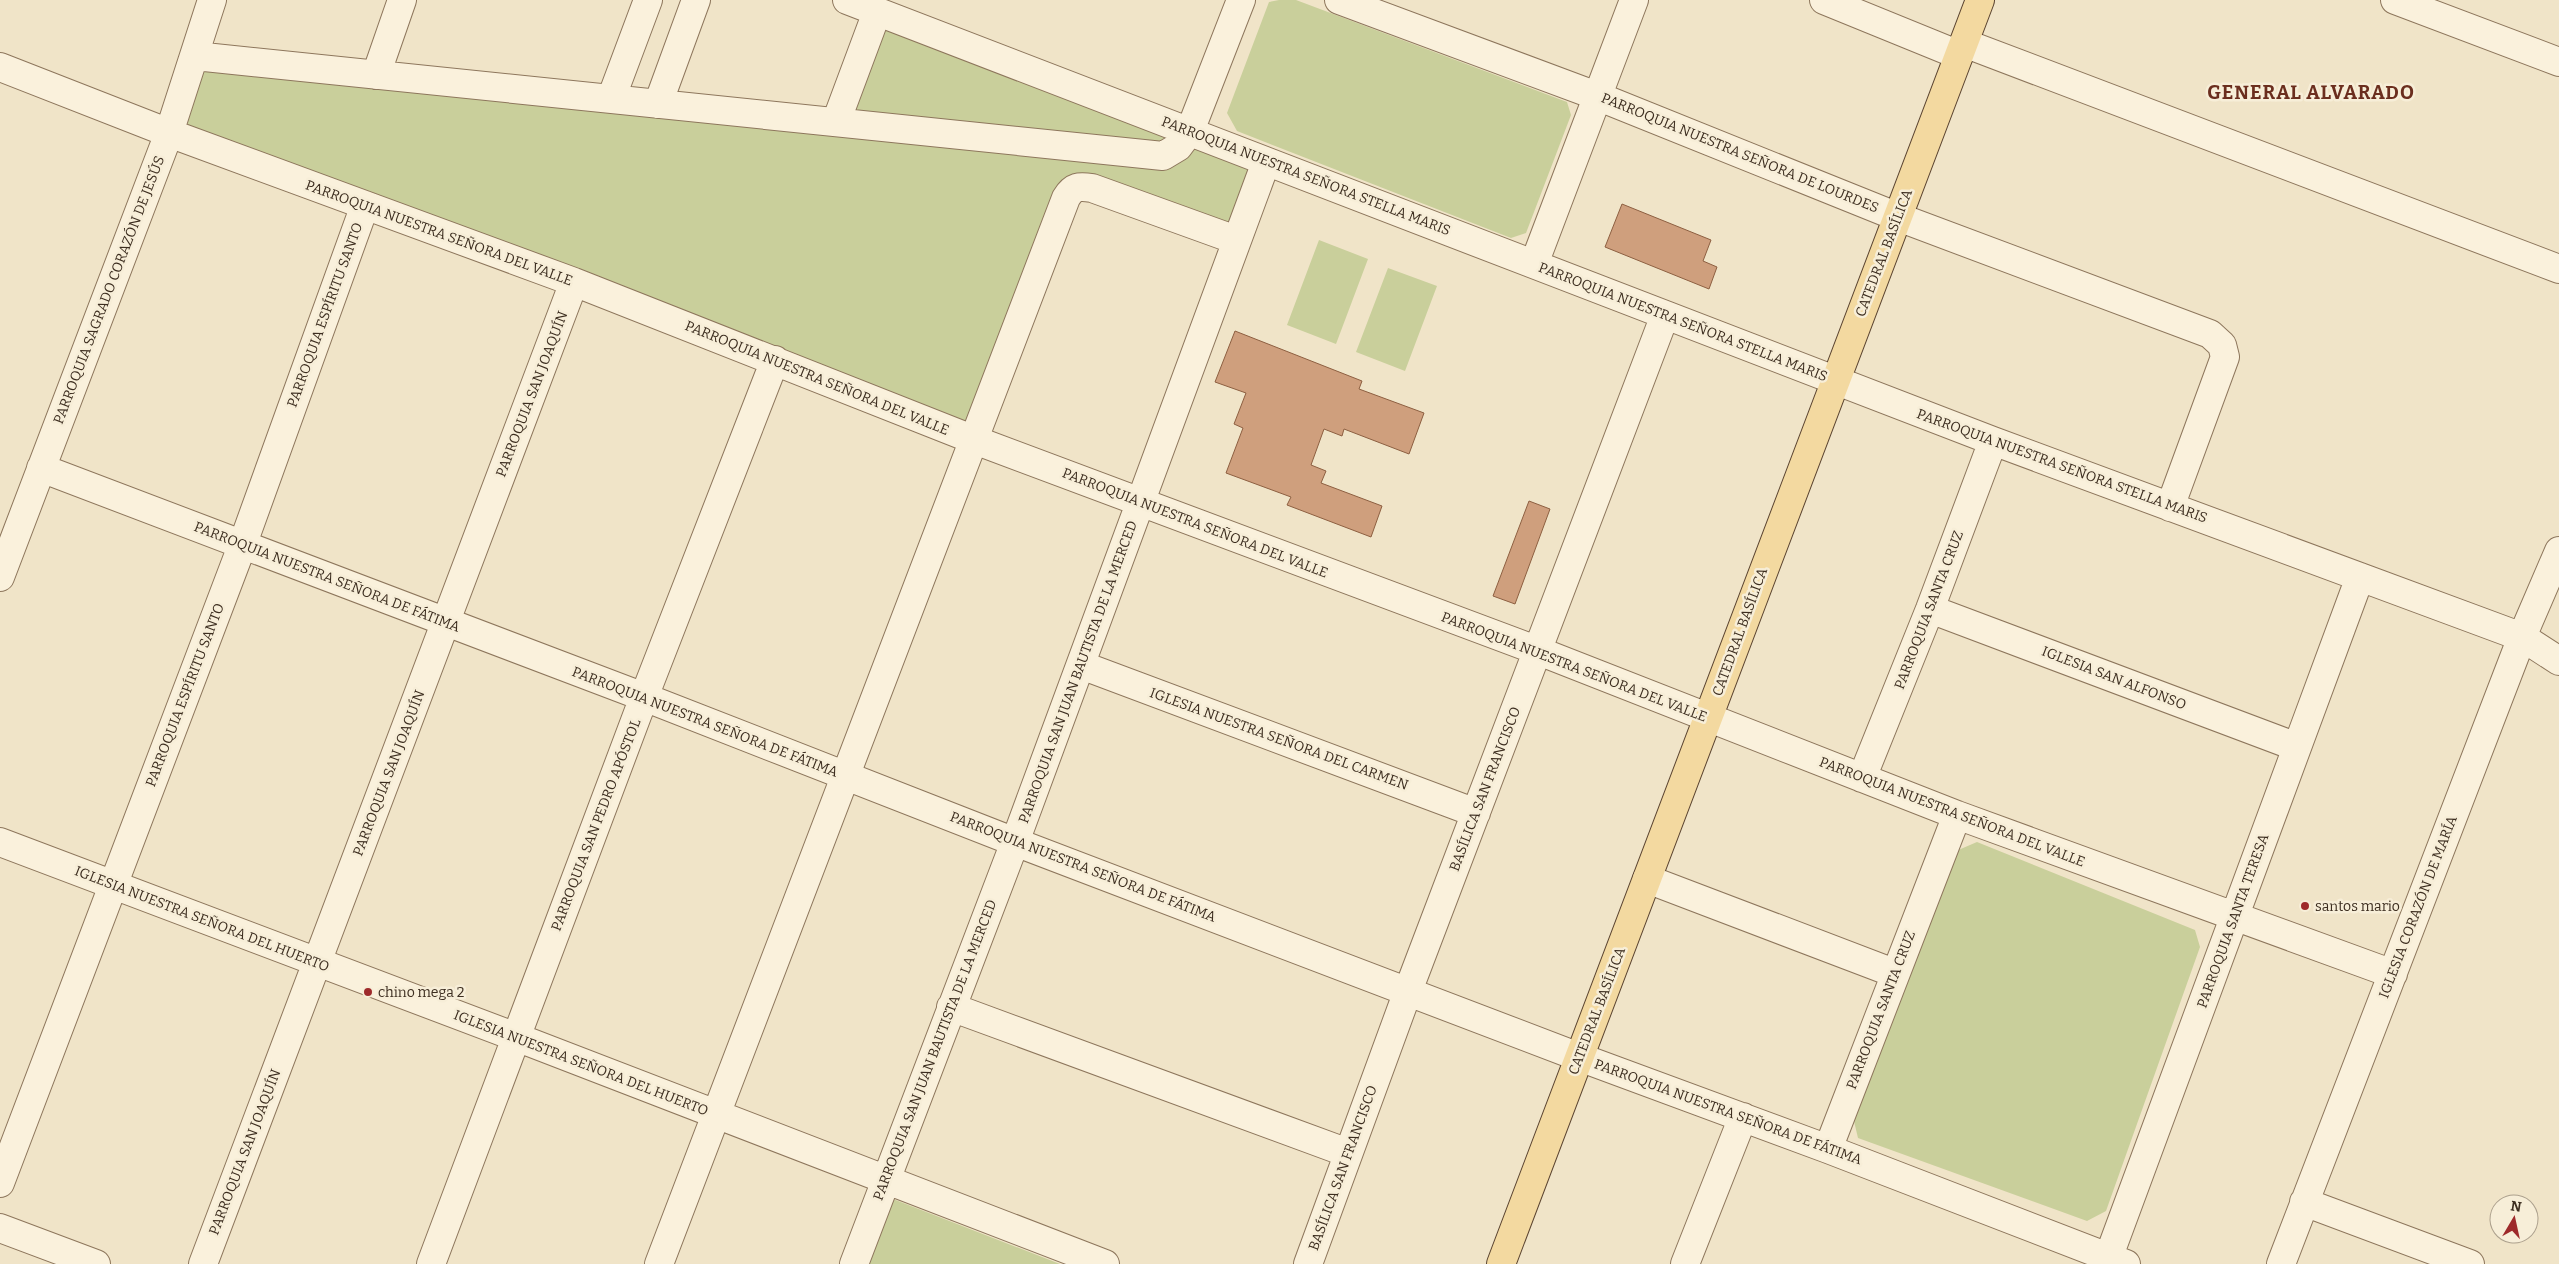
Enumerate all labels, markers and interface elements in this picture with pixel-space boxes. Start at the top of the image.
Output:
district label: GENERAL ALVARADO [2207,81,2415,104]
street label: PARROQUIA NUESTRA SEÑORA DE LOURDES [1599,89,1881,217]
street label: PARROQUIA NUESTRA SEÑORA STELLA MARIS [1159,113,1453,239]
street label: PARROQUIA SAGRADO CORAZÓN DE JESÚS [49,153,168,426]
street label: PARROQUIA NUESTRA SEÑORA DEL VALLE [303,177,575,289]
street label: CATEDRAL BASÍLICA [1851,186,1916,319]
street label: PARROQUIA ESPÍRITU SANTO [283,220,366,410]
street label: PARROQUIA NUESTRA SEÑORA STELLA MARIS [1536,259,1830,385]
street label: PARROQUIA SAN JOAQUÍN [492,308,572,479]
street label: PARROQUIA NUESTRA SEÑORA DEL VALLE [683,317,951,439]
street label: PARROQUIA NUESTRA SEÑORA STELLA MARIS [1914,405,2210,527]
street label: PARROQUIA NUESTRA SEÑORA DEL VALLE [1060,464,1330,582]
street label: PARROQUIA NUESTRA SEÑORA DE FÁTIMA [192,517,463,636]
street label: PARROQUIA SAN JUAN BAUTISTA DE LA MERCED [1015,518,1141,826]
street label: PARROQUIA SANTA CRUZ [1891,528,1967,692]
street label: CATEDRAL BASÍLICA [1708,565,1771,698]
street label: PARROQUIA ESPÍRITU SANTO [141,600,228,789]
street label: PARROQUIA NUESTRA SEÑORA DEL VALLE [1439,608,1709,726]
street label: IGLESIA SAN ALFONSO [2039,643,2189,713]
street label: PARROQUIA NUESTRA SEÑORA DE FÁTIMA [570,662,841,781]
street label: IGLESIA NUESTRA SEÑORA DEL CARMEN [1147,684,1411,794]
street label: PARROQUIA SAN JOAQUÍN [349,687,429,858]
street label: BASÍLICA SAN FRANCISCO [1445,704,1524,874]
street label: PARROQUIA SAN PEDRO APÓSTOL [547,716,645,934]
street label: PARROQUIA NUESTRA SEÑORA DEL VALLE [1817,753,2087,871]
street label: PARROQUIA NUESTRA SEÑORA DE FÁTIMA [948,807,1219,926]
street label: IGLESIA CORAZÓN DE MARÍA [2374,813,2461,1001]
street label: PARROQUIA SANTA TERESA [2194,832,2272,1010]
street label: IGLESIA NUESTRA SEÑORA DEL HUERTO [72,862,332,976]
street label: PARROQUIA SAN JUAN BAUTISTA DE LA MERCED [870,897,1000,1203]
place label: santos mario [2315,898,2400,915]
marker: santos mario [2299,900,2311,912]
street label: PARROQUIA SANTA CRUZ [1843,928,1919,1092]
street label: CATEDRAL BASÍLICA [1564,944,1629,1077]
place label: chino mega 2 [378,984,464,1001]
marker: chino mega 2 [362,986,374,998]
street label: IGLESIA NUESTRA SEÑORA DEL HUERTO [451,1006,711,1120]
street label: PARROQUIA NUESTRA SEÑORA DE FÁTIMA [1592,1055,1865,1169]
street label: PARROQUIA SAN JOAQUÍN [205,1066,285,1237]
street label: BASÍLICA SAN FRANCISCO [1304,1083,1381,1253]
north arrow [2489,1194,2539,1244]
text: N [2509,1197,2523,1216]

